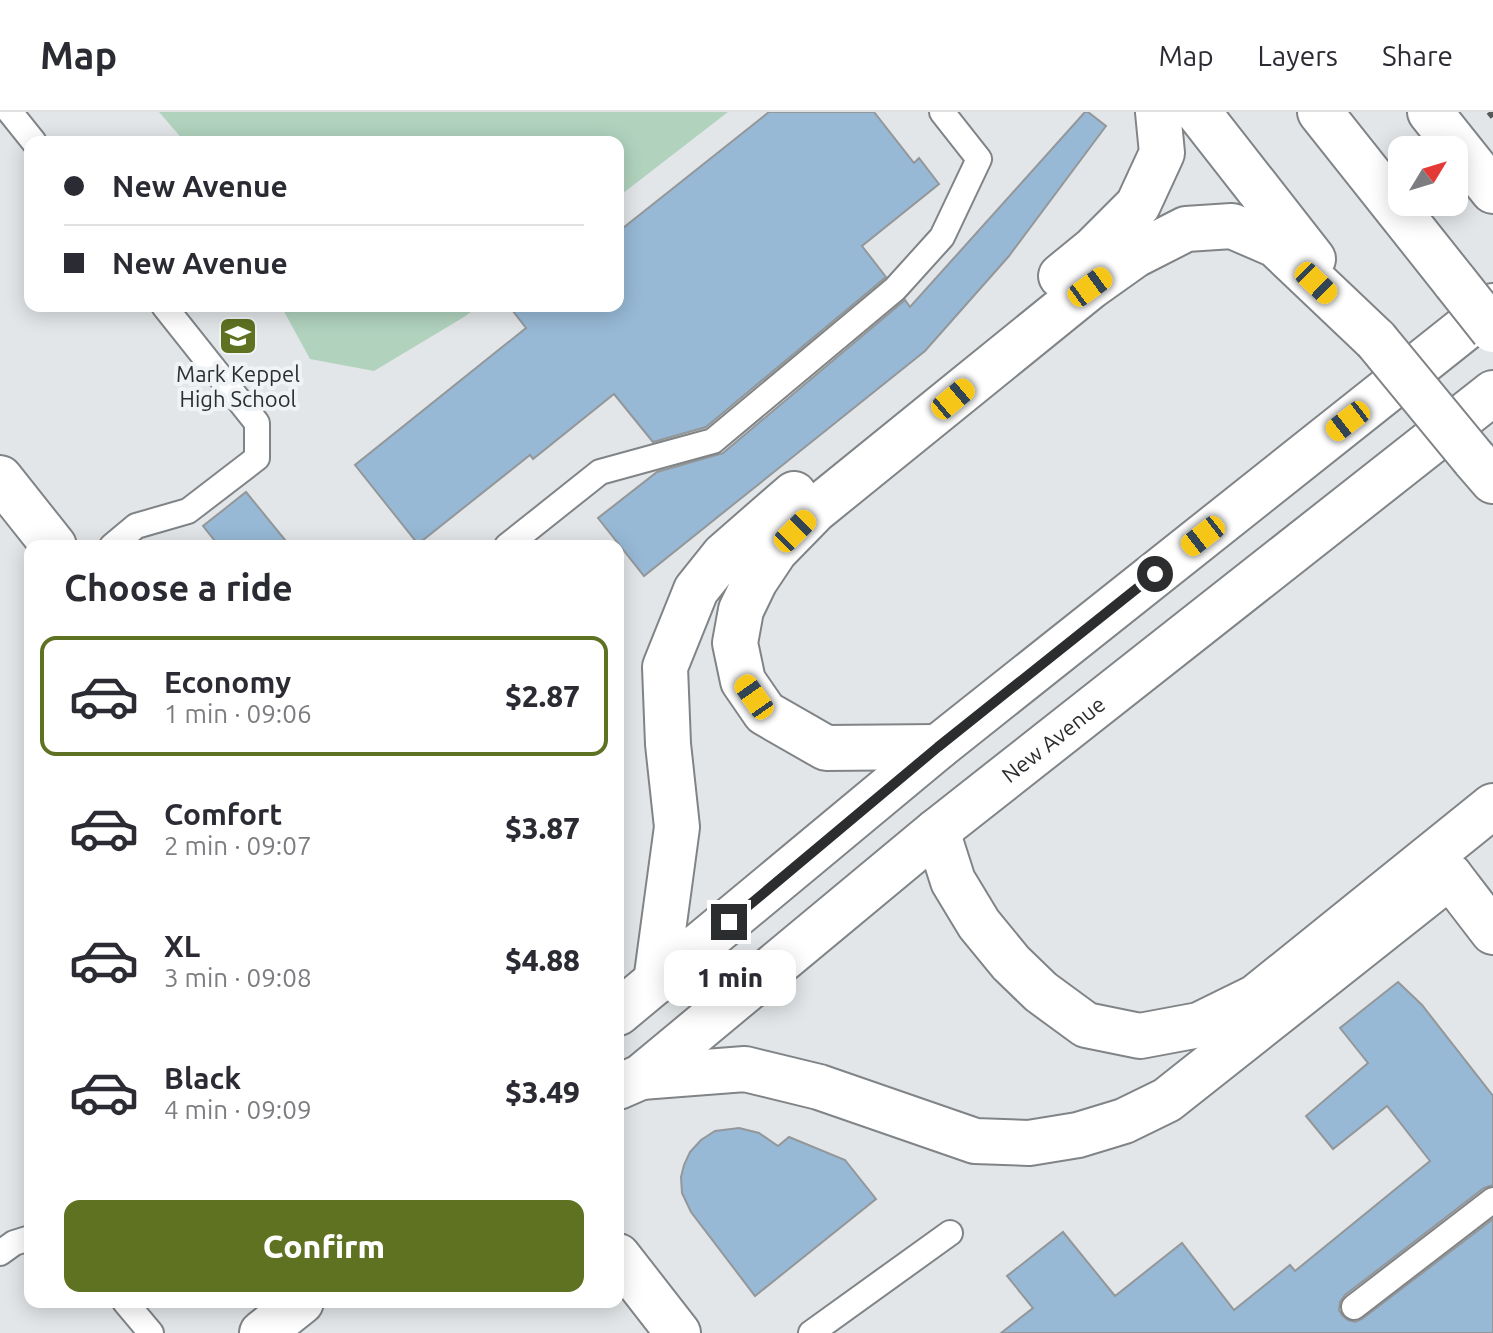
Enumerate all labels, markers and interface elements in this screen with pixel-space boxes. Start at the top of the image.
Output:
text: Map [40,34,117,76]
text: Map [1158,40,1214,71]
text: Layers [1258,40,1338,71]
text: Share [1382,40,1453,71]
north arrow [1388,136,1468,216]
map controls [1388,136,1468,216]
text: New Avenue [112,169,288,203]
text: New Avenue [112,246,288,280]
car [1290,258,1342,308]
car [1064,263,1116,311]
school or university icon: Mark Keppel High School [217,315,259,357]
place label: Mark Keppel High School [176,361,300,411]
car [927,374,979,424]
car [1322,397,1374,445]
car [770,506,820,556]
car [1177,512,1229,560]
route start [1137,556,1173,592]
text: Choose a ride [64,567,293,608]
icon: car [68,660,140,732]
text: Economy [164,665,291,699]
car [730,670,778,724]
text: $2.87 [505,679,580,713]
street label: New Avenue [996,691,1109,787]
text: 1 min · 09:06 [164,699,312,728]
icon: car [68,792,140,864]
text: Comfort [164,797,282,831]
text: $3.87 [505,811,580,845]
text: 2 min · 09:07 [164,831,312,860]
route end [711,904,747,940]
icon: car [68,924,140,996]
text: XL [164,929,200,963]
text: $4.88 [505,943,580,977]
callout: 1 min [663,950,795,1006]
text: 3 min · 09:08 [164,963,312,992]
text: 1 min [697,963,763,992]
icon: car [68,1056,140,1128]
text: Black [164,1061,241,1095]
text: $3.49 [505,1075,580,1109]
text: 4 min · 09:09 [164,1095,312,1124]
button: Confirm [64,1200,584,1292]

